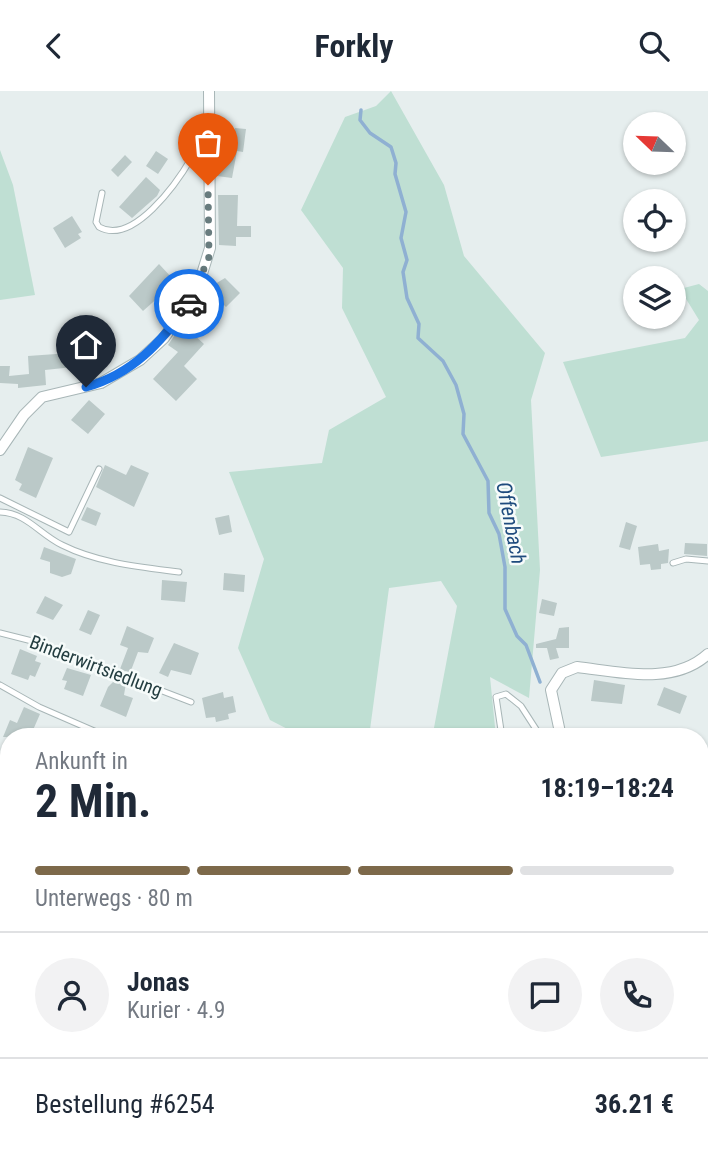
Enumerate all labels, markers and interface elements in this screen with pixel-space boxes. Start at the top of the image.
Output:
icon: back [35,27,73,65]
text: Forkly [314,27,394,65]
icon: search [635,27,673,65]
north arrow [623,112,686,175]
map controls [623,112,686,329]
pin [178,113,238,185]
icon: bag [189,124,227,162]
button: locate [623,189,686,252]
button: layers [623,266,686,329]
courier [154,269,224,339]
icon: car [170,285,208,323]
pin [56,315,116,387]
icon: home [67,326,105,364]
water label: Offenbach [491,480,531,566]
street label: Binderwirtsiedlung [26,630,166,702]
text: Ankunft in [35,748,128,775]
text: 18:19–18:24 [540,773,674,803]
text: 2 Min. [35,774,151,828]
text: Unterwegs · 80 m [35,885,193,912]
button: person [35,958,109,1032]
button: chat [508,958,582,1032]
button: phone [600,958,674,1032]
text: Jonas [127,967,190,997]
text: Kurier · 4.9 [127,997,225,1024]
text: Bestellung #6254 [35,1089,215,1119]
text: 36.21 € [595,1089,674,1119]

